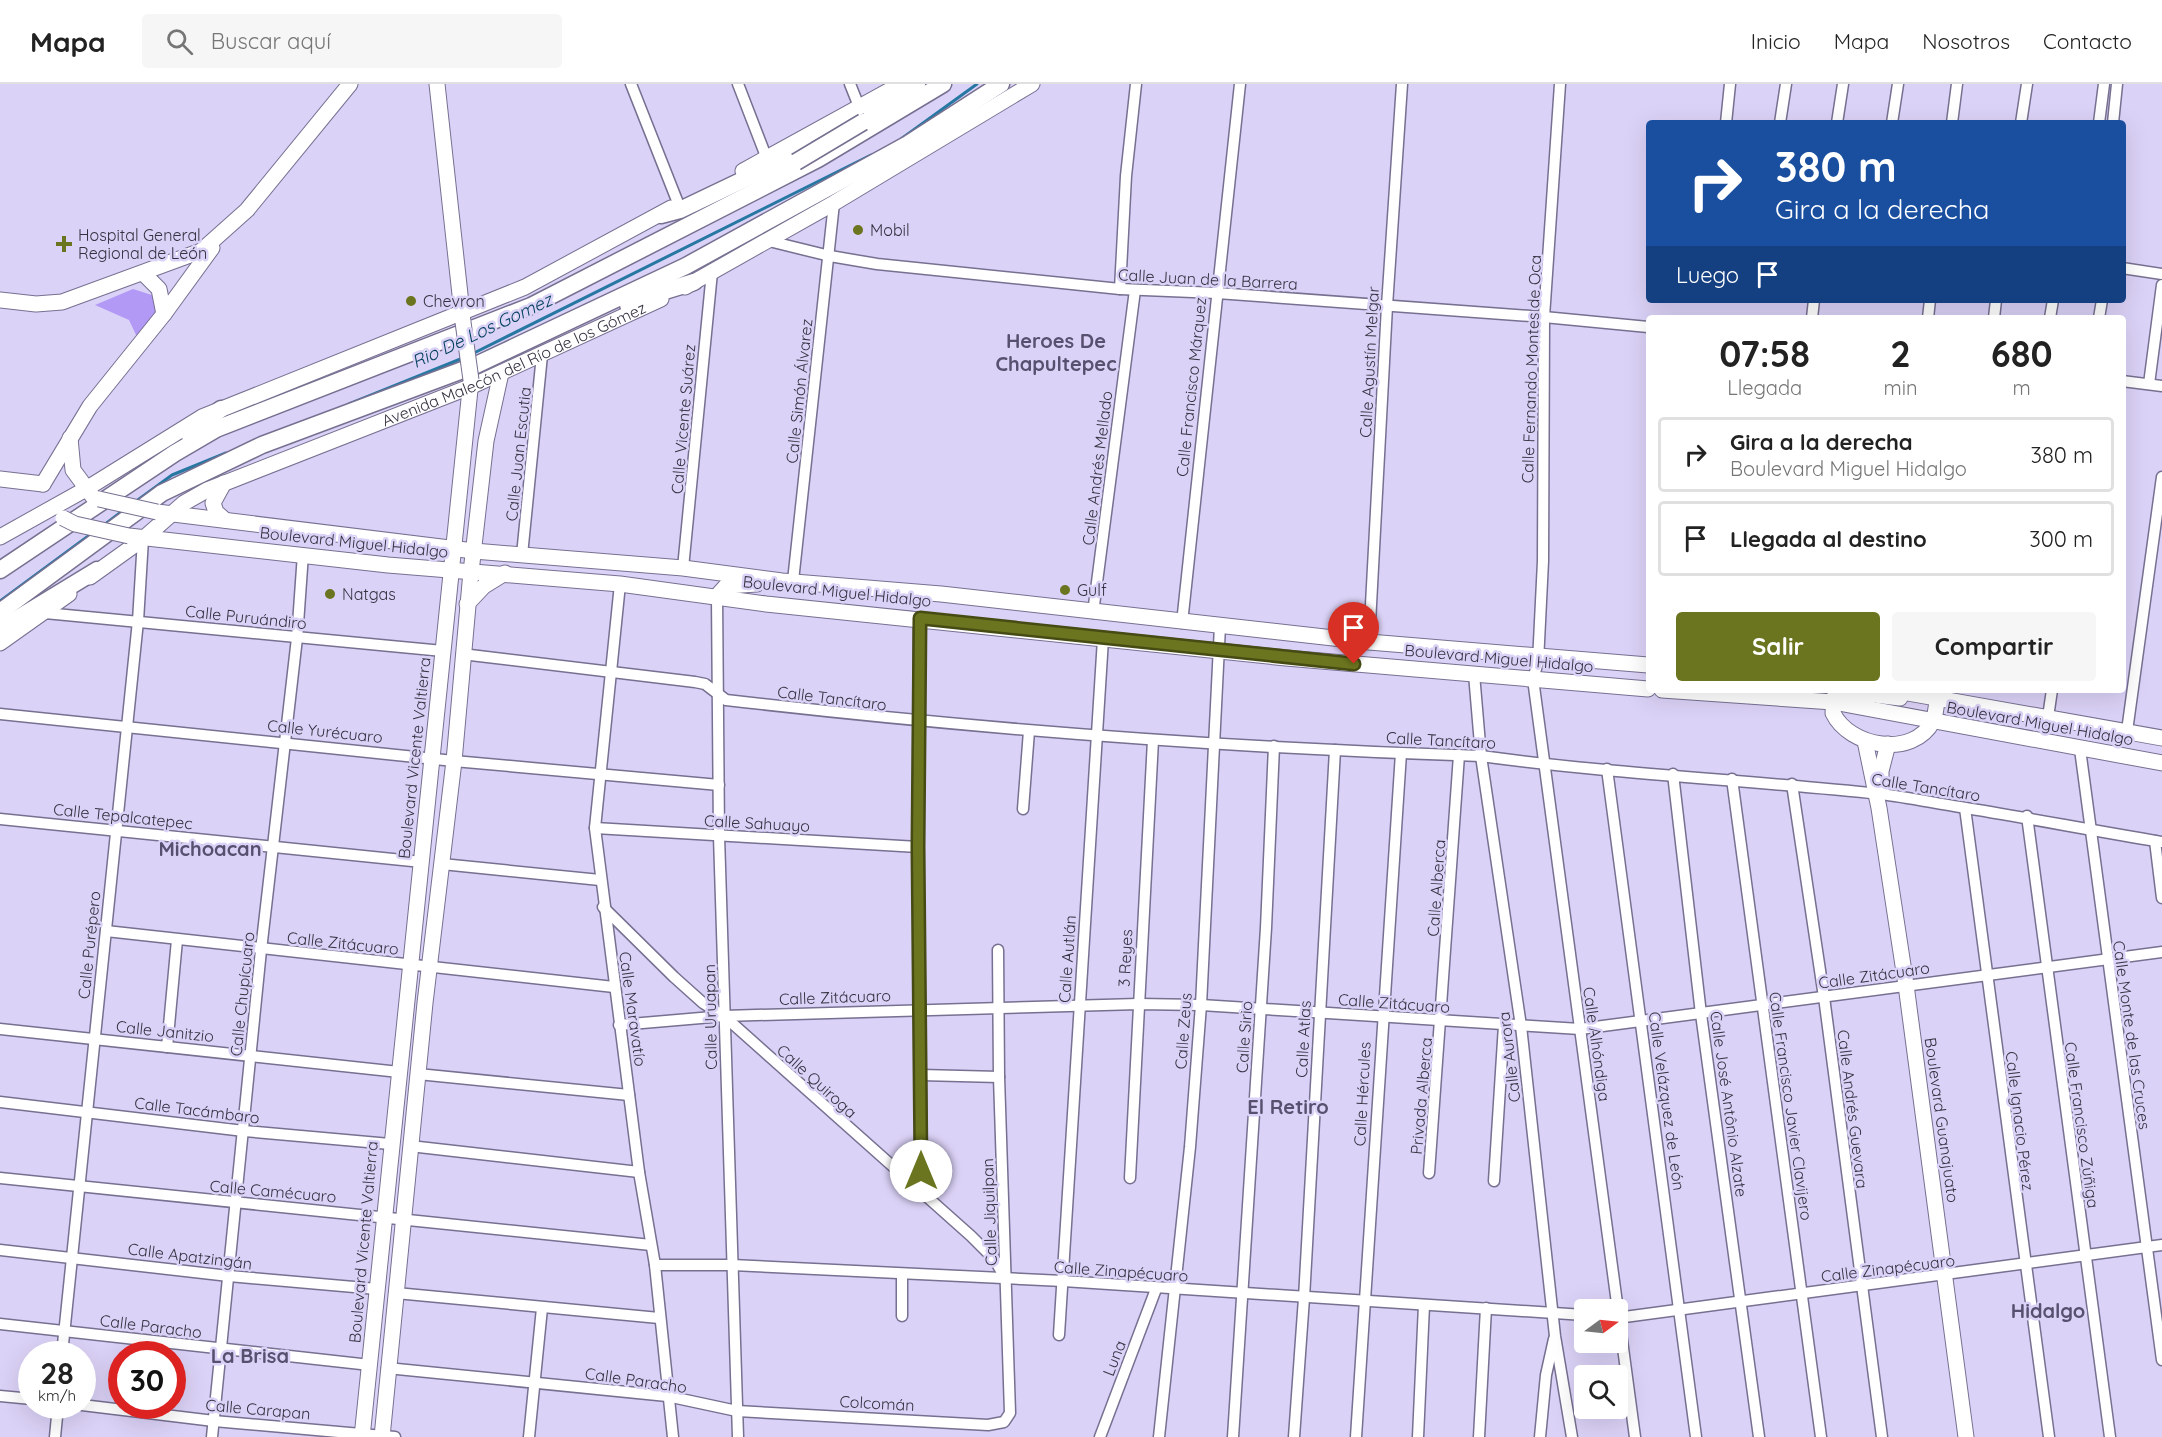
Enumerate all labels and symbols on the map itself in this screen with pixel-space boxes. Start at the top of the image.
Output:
place label: Mobil [870,220,910,240]
marker: Mobil [851,223,865,237]
place label: Hospital General Regional de León [78,225,207,263]
marker: Hospital General Regional de León [55,235,73,253]
street label: Calle Fernando Montes de Oca [1517,254,1545,484]
street label: Calle Juan de la Barrera [1118,264,1298,294]
street label: Calle Agustín Melgar [1355,286,1383,438]
water label: Rio De Los Gomez [408,287,558,373]
place label: Chevron [423,291,485,311]
marker: Chevron [404,294,418,308]
street label: Calle Francisco Márquez [1172,296,1210,478]
street label: Avenida Malecón del Río de los Gómez [379,297,649,430]
street label: Calle Simón Álvarez [781,318,817,464]
district label: Heroes De Chapultepec [995,328,1117,376]
street label: Calle Vicente Suárez [666,343,700,495]
street label: Calle Juan Escutia [501,386,535,522]
street label: Calle Andrés Mellado [1078,390,1116,546]
street label: Boulevard Miguel Hidalgo [259,522,449,562]
street label: Boulevard Miguel Hidalgo [742,571,932,611]
place label: Gulf [1077,580,1107,600]
marker: Gulf [1058,583,1072,597]
place label: Natgas [342,584,396,604]
marker: Natgas [323,587,337,601]
street label: Calle Puruándiro [184,601,308,633]
pin [1328,602,1379,664]
street label: Boulevard Miguel Hidalgo [1404,640,1594,676]
street label: Boulevard Vicente Valtierra [393,656,435,860]
street label: Calle Tancítaro [776,681,888,715]
street label: Boulevard Miguel Hidalgo [1945,697,2135,749]
street label: Calle Yurécuaro [266,715,384,747]
street label: Calle Tancítaro [1386,727,1496,753]
street label: Calle Tancítaro [1870,769,1982,805]
street label: Calle Tepalcatepec [52,799,194,833]
street label: Calle Sahuayo [704,810,810,836]
district label: Michoacan [158,836,262,861]
street label: Calle Alberca [1423,839,1449,937]
street label: Calle Purépero [73,890,105,1000]
street label: Calle Autlán [1054,914,1080,1004]
street label: Calle Zitácuaro [286,927,400,959]
street label: 3 Reyes [1113,929,1137,987]
street label: Calle Chupícuaro [226,931,258,1057]
street label: Calle Monte de las Cruces [2109,939,2155,1131]
street label: Calle Maravatío [615,950,651,1068]
street label: Calle Zitácuaro [1817,957,1931,993]
street label: Calle Uruapan [699,964,721,1070]
street label: Calle Zitácuaro [779,985,891,1009]
street label: Calle Alhóndiga [1579,985,1615,1103]
street label: Calle Zitácuaro [1337,989,1451,1017]
street label: Calle Francisco Javier Clavijero [1765,990,1817,1222]
street label: Calle Zeus [1170,992,1196,1070]
street label: Calle Sirio [1231,1000,1257,1074]
street label: Calle Atlas [1291,1000,1315,1078]
street label: Calle Velázquez de León [1645,1010,1689,1192]
street label: Calle José Antônio Alzate [1706,1010,1752,1198]
street label: Calle Aurora [1494,1011,1524,1103]
street label: Calle Janitzio [115,1016,215,1046]
street label: Calle Andrés Guevara [1833,1029,1873,1189]
street label: Boulevard Guanajuato [1921,1036,1963,1204]
street label: Privada Alberca [1406,1037,1436,1155]
street label: Calle Quiroga [773,1040,861,1122]
street label: Calle Hércules [1349,1041,1375,1147]
street label: Calle Francisco Zúñiga [2060,1041,2104,1209]
street label: Calle Ignacio Pérez [2002,1050,2038,1192]
street label: Calle Tacámbaro [133,1092,261,1128]
district label: El Retiro [1247,1094,1329,1119]
position arrow [889,1139,953,1203]
street label: Boulevard Vicente Valtierra [344,1140,382,1344]
street label: Calle Jiquilpan [977,1158,1001,1266]
street label: Calle Camécuaro [209,1175,337,1207]
street label: Calle Apatzingán [127,1238,253,1274]
street label: Calle Zinapécuaro [1820,1250,1956,1286]
street label: Calle Zinapécuaro [1053,1256,1189,1286]
district label: Hidalgo [2011,1298,2085,1323]
north arrow [1574,1299,1628,1353]
street label: Calle Paracho [99,1310,203,1342]
street label: Luna [1098,1337,1130,1379]
speed limit sign: 30 [108,1341,186,1419]
district label: La Brisa [211,1343,289,1368]
street label: Calle Paracho [584,1363,688,1397]
street label: Colcomán [839,1391,915,1415]
street label: Calle Carapan [205,1394,311,1424]

